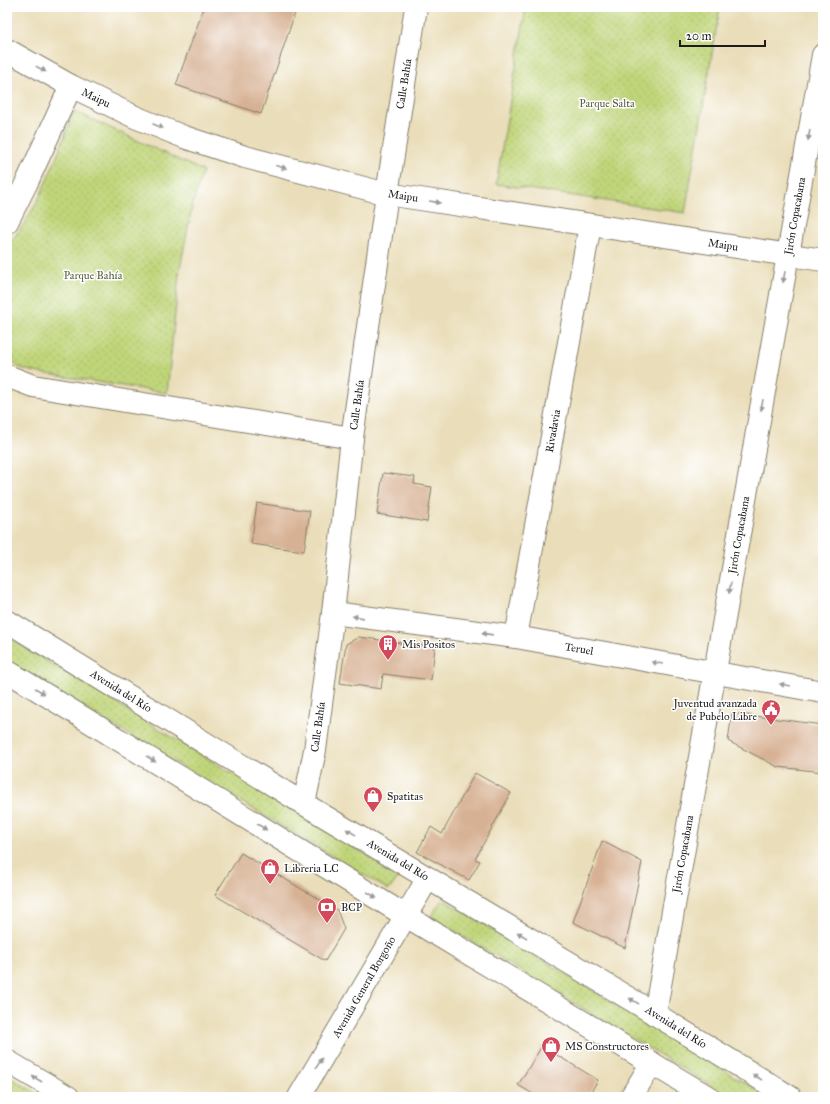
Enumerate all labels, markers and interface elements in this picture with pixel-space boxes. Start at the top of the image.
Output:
scale bar [680,22,765,48]
text: 20 m [686,29,712,43]
street label: Calle Bahía [394,58,414,110]
one-way arrow [35,66,47,73]
street label: Maipu [80,86,113,111]
park label: Parque Salta [579,97,635,111]
one-way arrow [152,124,164,130]
one-way arrow [806,129,812,141]
one-way arrow [275,164,287,170]
street label: Jirón Copacabana [782,176,809,257]
street label: Maipu [387,187,419,205]
one-way arrow [429,199,441,205]
street label: Maipu [707,236,739,254]
park label: Parque Bahía [64,269,123,283]
one-way arrow [781,271,787,283]
street label: Calle Bahía [347,379,367,431]
one-way arrow [759,399,765,411]
street label: Rivadavia [543,408,563,454]
street label: Jirón Copacabana [726,495,753,576]
one-way arrow [726,582,732,594]
one-way arrow [352,613,364,620]
one-way arrow [481,630,493,637]
building icon: Mis Positos [377,633,399,661]
place label: Mis Positos [402,638,455,651]
street label: Teruel [564,640,594,658]
one-way arrow [650,659,663,665]
street label: Avenida del Río [87,666,154,715]
one-way arrow [778,682,791,688]
one-way arrow [34,688,46,695]
place label: Juventud avanzada de Pubelo Libre [672,697,757,723]
public building icon: Juventud avanzada de Pubelo Libre [760,698,782,726]
street label: Calle Bahía [308,701,328,753]
one-way arrow [145,756,157,763]
shop icon: Spatitas [362,785,384,813]
place label: Spatitas [387,790,423,803]
street label: Jirón Copacabana [670,814,697,895]
one-way arrow [256,824,268,831]
one-way arrow [345,828,357,835]
street label: Avenida del Río [364,836,432,884]
shop icon: Libreria LC [259,857,281,885]
place label: Libreria LC [284,862,339,875]
one-way arrow [367,892,378,899]
bank icon: BCP [316,896,338,924]
place label: BCP [341,901,363,914]
one-way arrow [516,931,528,938]
street label: Avenida General Borgoño [329,934,399,1041]
one-way arrow [628,998,640,1005]
street label: Avenida del Río [642,1002,709,1051]
shop icon: MS Constructores [540,1035,562,1063]
place label: MS Constructores [565,1040,649,1053]
one-way arrow [315,1058,323,1068]
one-way arrow [751,1073,763,1080]
one-way arrow [31,1076,43,1083]

